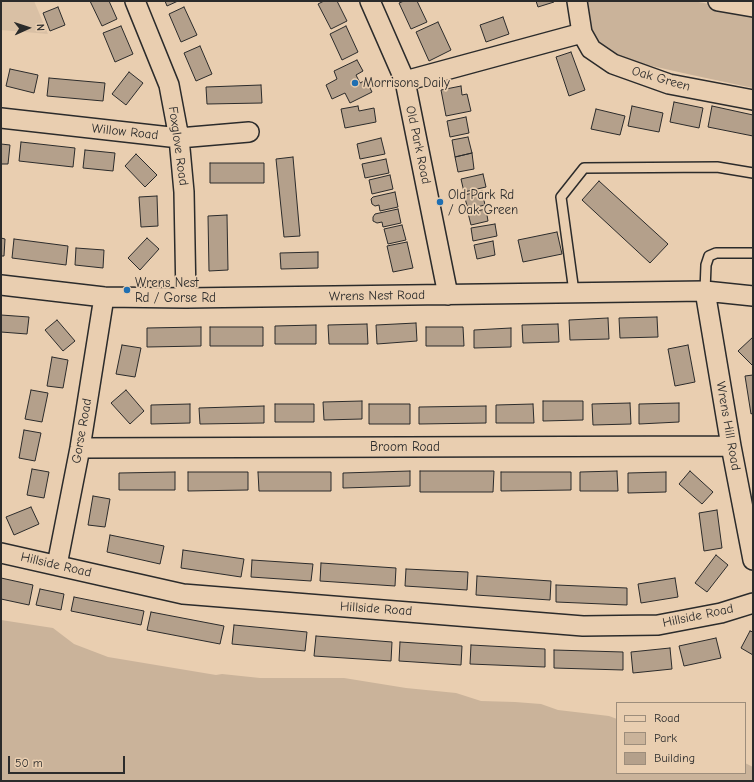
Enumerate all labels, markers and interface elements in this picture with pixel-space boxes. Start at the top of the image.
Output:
north arrow [8,8,48,48]
text: N [34,23,47,31]
street label: Oak Green [630,63,692,95]
place label: Morrisons Daily [363,75,450,91]
marker: Morrisons Daily [350,78,360,88]
street label: Old Park Road [402,104,434,186]
street label: Foxglove Road [165,105,191,187]
street label: Willow Road [91,121,159,143]
place label: Old Park Rd / Oak Green [448,187,518,218]
marker: Old Park Rd / Oak Green [435,197,445,207]
place label: Wrens Nest Rd / Gorse Rd [135,275,216,306]
marker: Wrens Nest Rd / Gorse Rd [122,285,132,295]
street label: Wrens Nest Road [329,287,425,305]
street label: Wrens Hill Road [712,380,744,472]
street label: Gorse Road [69,397,95,465]
street label: Broom Road [370,439,440,455]
street label: Hillside Road [19,549,93,581]
street label: Hillside Road [339,599,413,619]
street label: Hillside Road [661,601,735,631]
legend [616,702,746,774]
text: Road [654,711,680,725]
text: Park [654,731,677,745]
scale bar [10,748,127,774]
text: Building [654,751,695,765]
text: 50 m [15,756,43,770]

